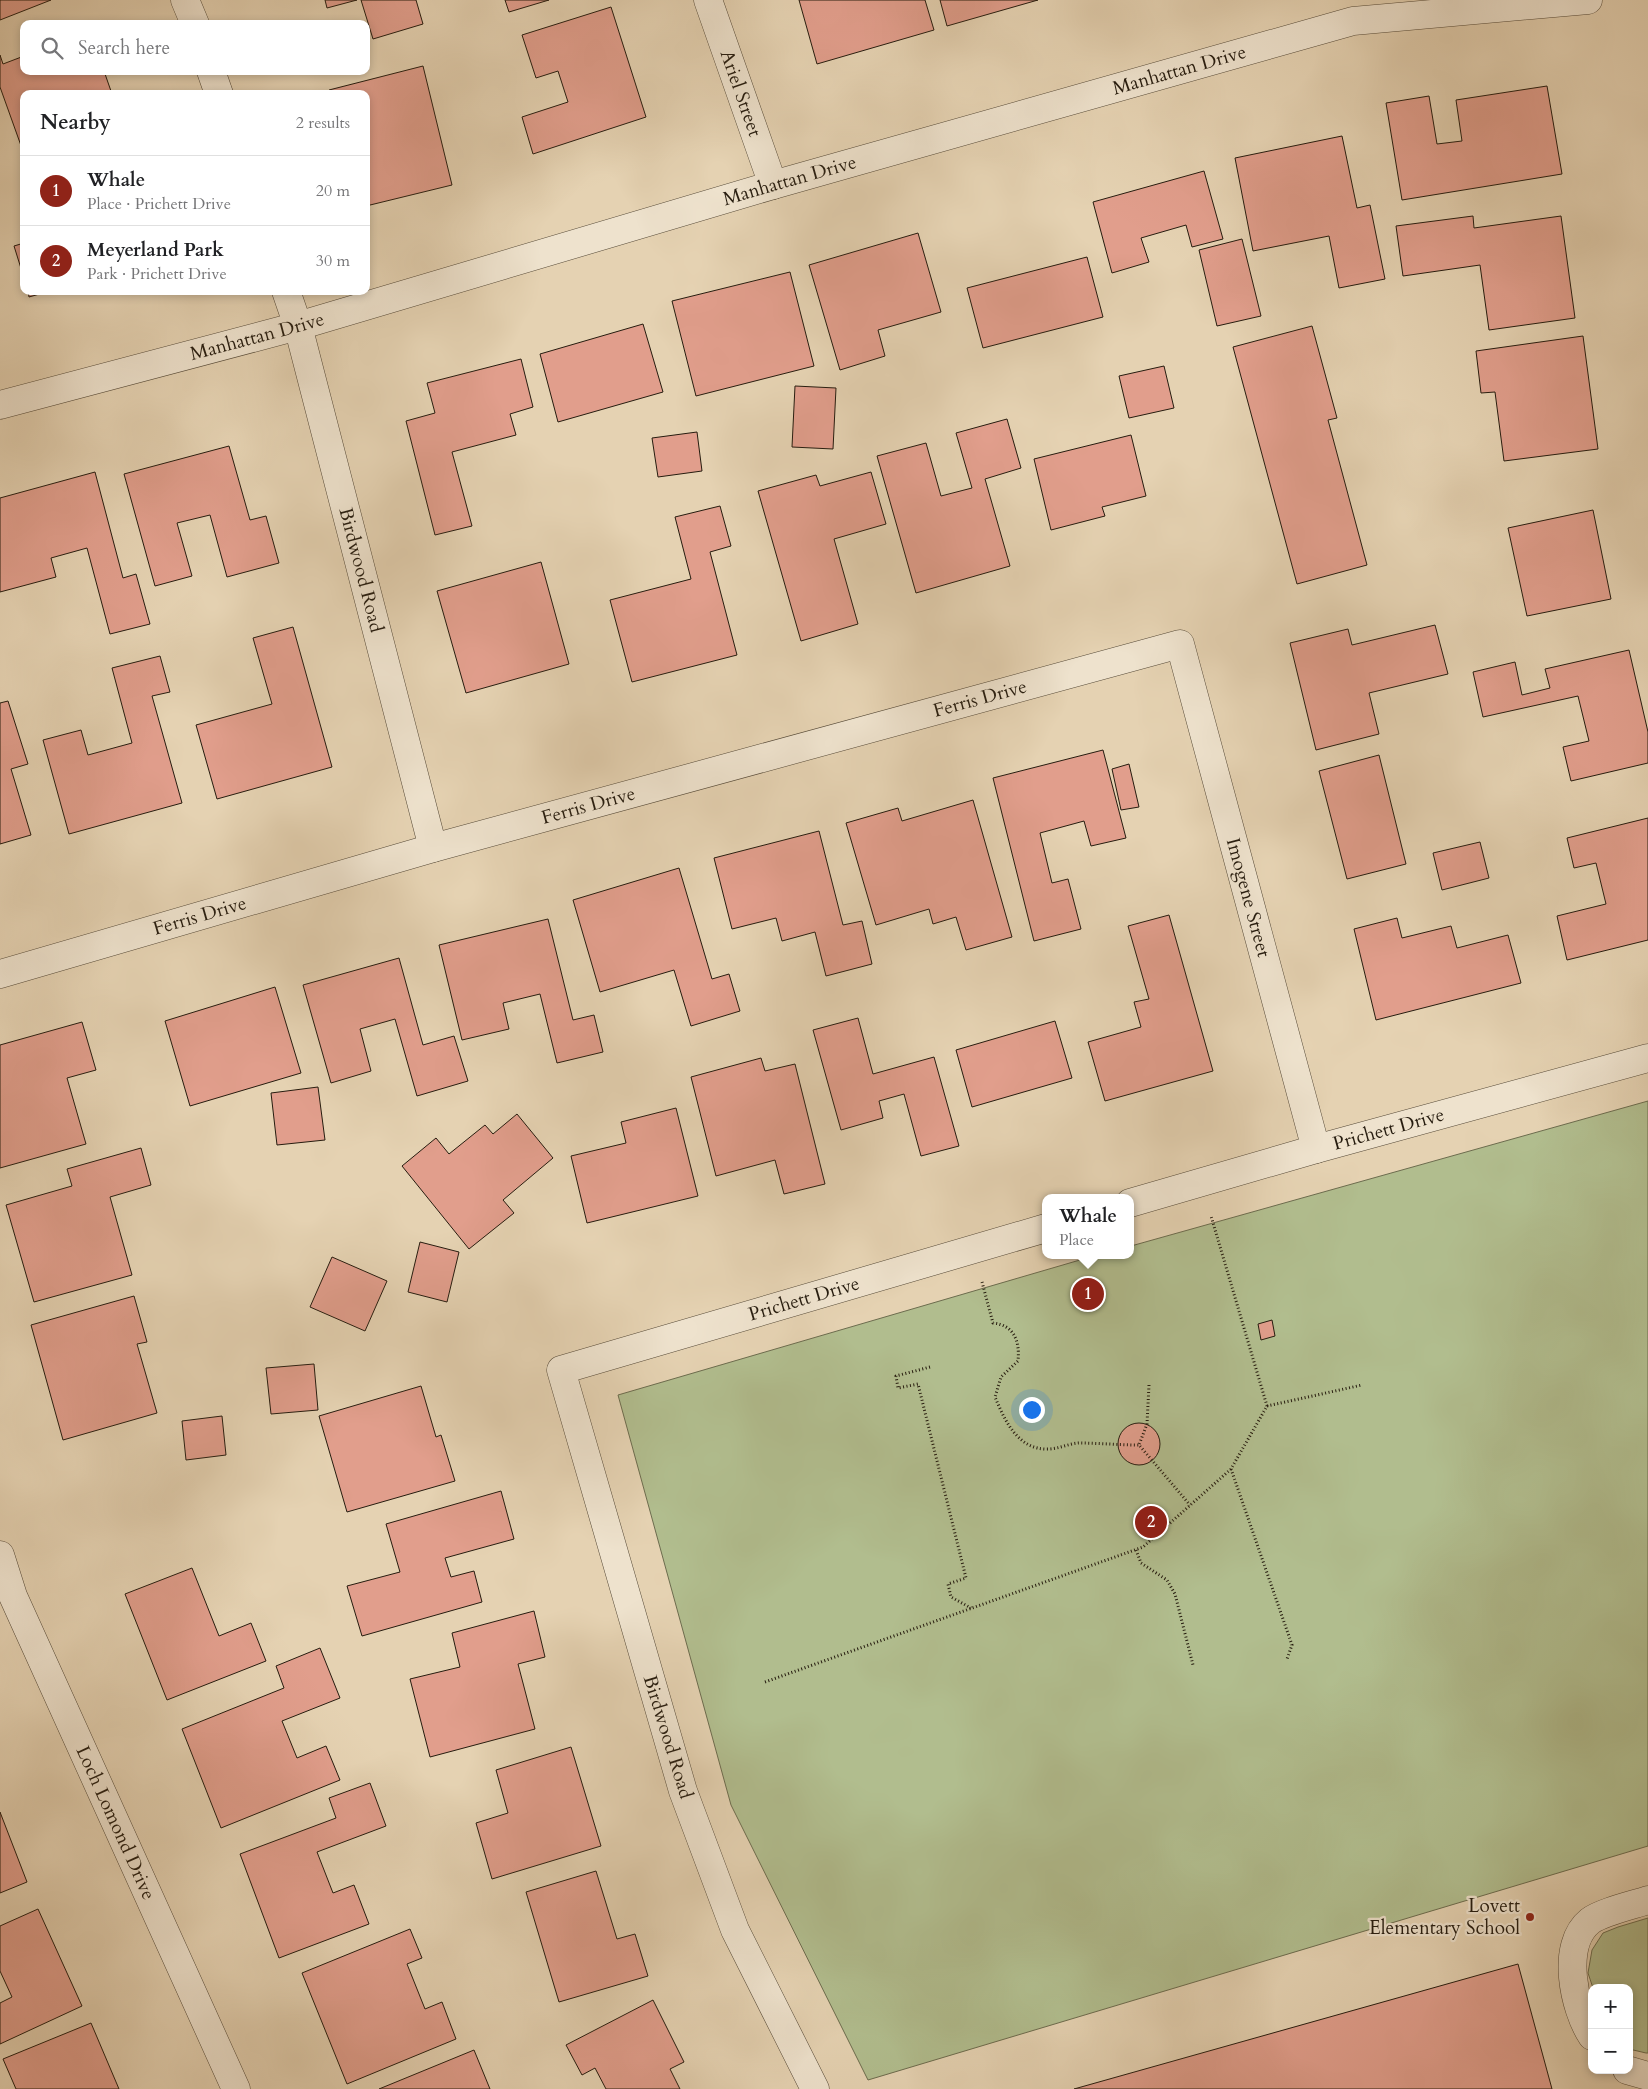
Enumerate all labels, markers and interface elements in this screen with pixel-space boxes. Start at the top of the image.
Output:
search box [20,20,370,75]
icon: search [38,34,66,62]
text: Search here [78,35,170,61]
street label: Manhattan Drive [1109,39,1249,101]
street label: Ariel Street [714,47,768,140]
text: Nearby [40,108,111,137]
text: 2 results [296,112,350,134]
street label: Manhattan Drive [720,149,859,212]
text: Whale [87,167,145,193]
text: 1 [52,180,60,202]
text: 20 m [316,180,350,202]
text: Place · Prichett Drive [87,193,231,215]
text: Meyerland Park [87,237,224,263]
text: 2 [52,250,60,272]
text: 30 m [316,250,350,272]
text: Park · Prichett Drive [87,263,227,285]
street label: Manhattan Drive [187,306,327,367]
street label: Birdwood Road [332,505,390,635]
street label: Ferris Drive [930,673,1030,724]
street label: Ferris Drive [539,780,638,831]
street label: Imogene Street [1220,835,1277,960]
street label: Ferris Drive [150,890,250,942]
street label: Prichett Drive [1330,1101,1447,1157]
popup [1042,1194,1134,1259]
text: Whale [1059,1203,1117,1229]
text: Place [1059,1229,1094,1251]
street label: Prichett Drive [746,1270,863,1327]
pin: 1 [1072,1275,1104,1313]
your location [1019,1397,1045,1423]
pin: 2 [1135,1503,1167,1541]
street label: Birdwood Road [637,1672,699,1802]
street label: Loch Lomond Drive [70,1742,162,1904]
place label: Lovett Elementary School [1369,1893,1520,1941]
marker: Lovett Elementary School [1524,1911,1536,1923]
map controls [1588,1984,1633,2074]
button: + [1588,1984,1633,2029]
button: − [1588,2029,1633,2074]

